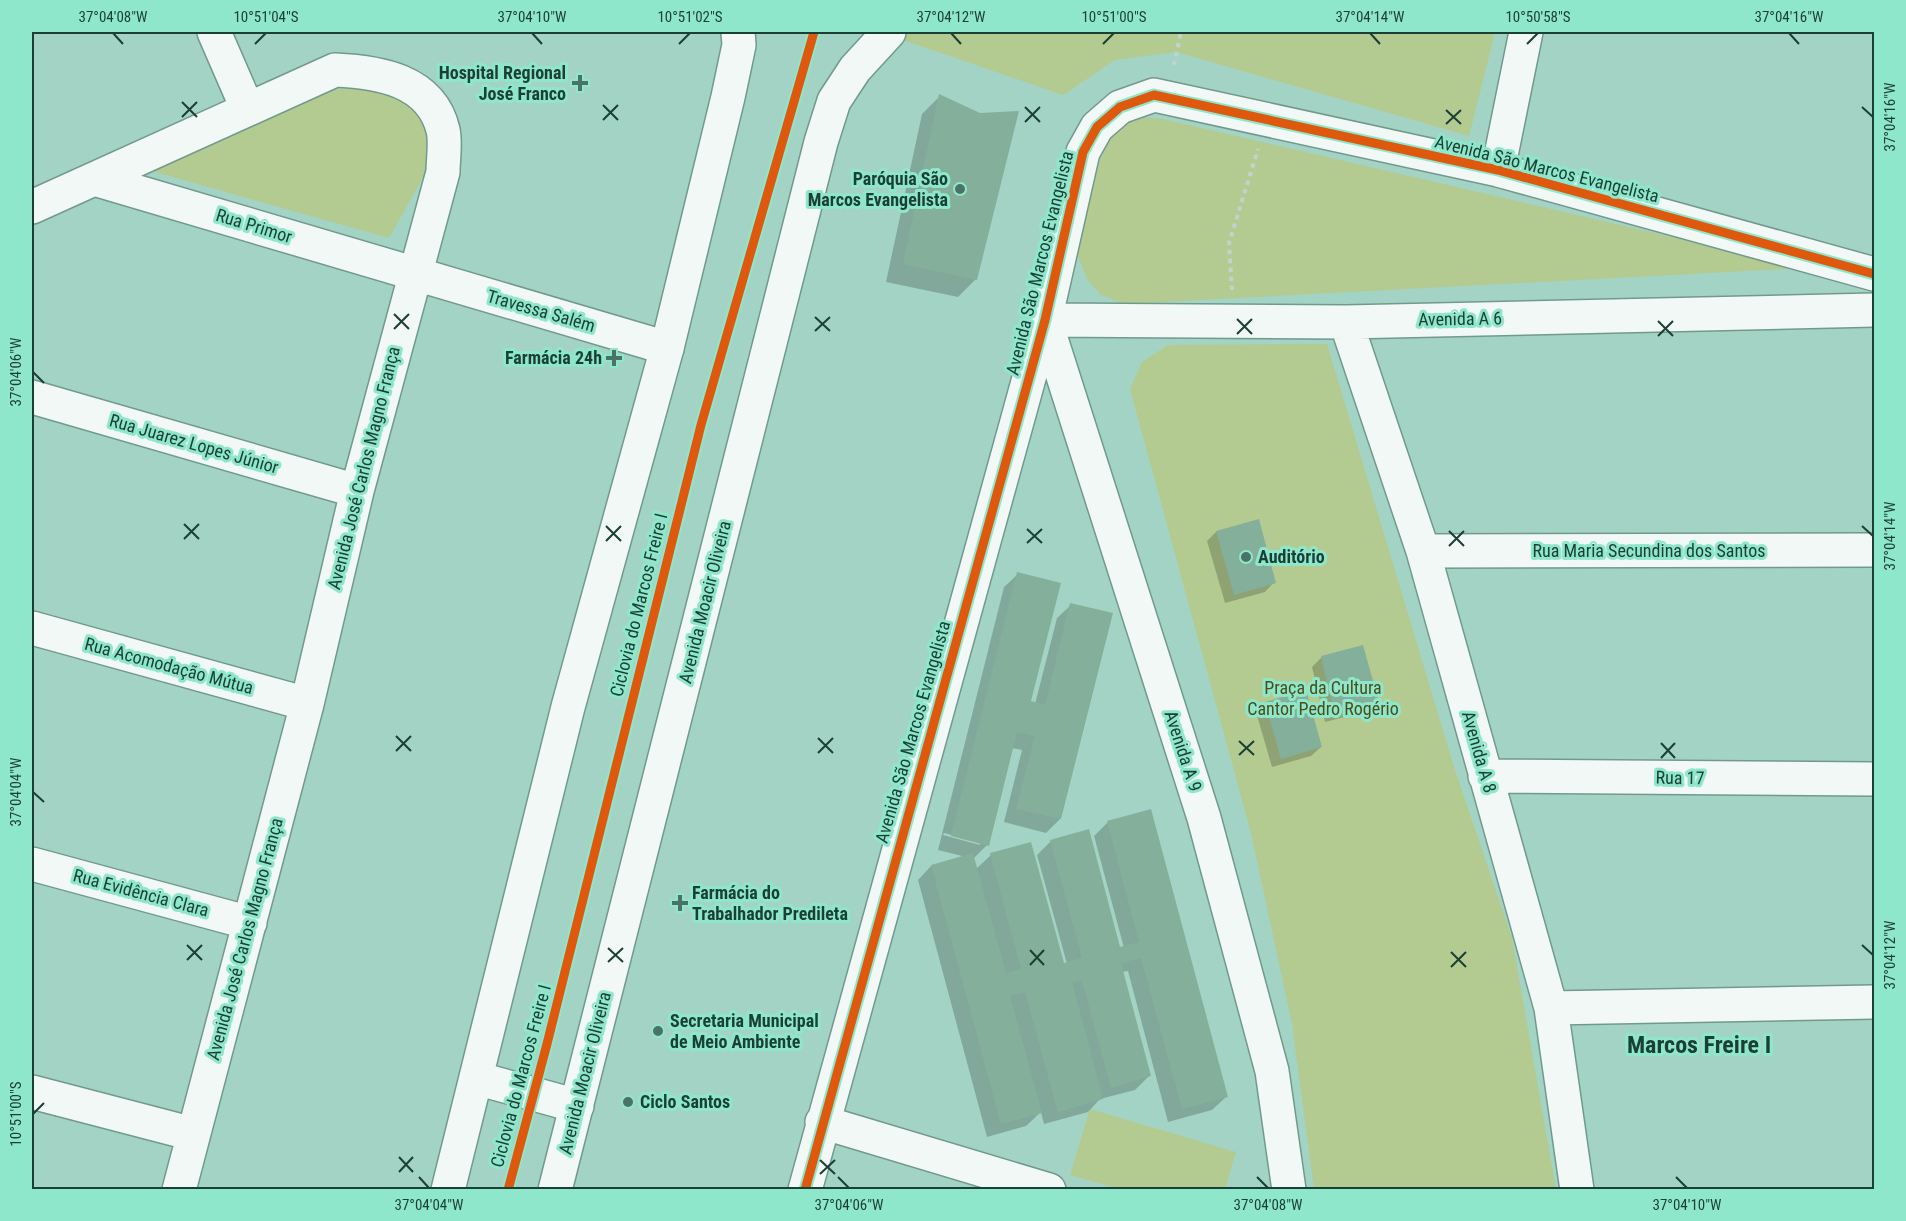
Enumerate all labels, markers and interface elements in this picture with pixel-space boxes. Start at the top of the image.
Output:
text: 37°04'08"W [79,8,148,26]
text: 10°51'04"S [233,8,299,26]
text: 37°04'10"W [498,8,567,26]
text: 10°51'02"S [657,8,723,26]
text: 37°04'12"W [917,8,986,26]
text: 10°51'00"S [1081,8,1147,26]
text: 37°04'14"W [1336,8,1405,26]
text: 10°50'58"S [1505,8,1571,26]
text: 37°04'16"W [1755,8,1824,26]
place label: Hospital Regional José Franco [439,62,566,104]
marker: Hospital Regional José Franco [571,74,589,92]
text: 37°04'16"W [1881,82,1899,151]
street label: Avenida São Marcos Evangelista [1433,130,1661,207]
street label: Avenida São Marcos Evangelista [1001,149,1078,377]
place label: Paróquia São Marcos Evangelista [808,168,948,210]
marker: Paróquia São Marcos Evangelista [953,182,967,196]
street label: Rua Primor [213,204,295,247]
street label: Travessa Salém [485,285,598,336]
street label: Avenida A 6 [1418,307,1502,330]
text: 37°04'06"W [7,337,25,406]
street label: Avenida José Carlos Magno França [323,344,404,592]
place label: Farmácia 24h [505,347,602,368]
marker: Farmácia 24h [607,351,621,365]
street label: Rua Juarez Lopes Júnior [107,409,282,478]
text: 37°04'14"W [1881,501,1899,570]
street label: Ciclovia do Marcos Freire I [606,511,671,699]
street label: Avenida Moacir Oliveira [674,518,735,685]
street label: Rua Maria Secundina dos Santos [1532,540,1766,561]
place label: Auditório [1258,546,1325,567]
marker: Auditório [1239,550,1253,564]
street label: Avenida São Marcos Evangelista [871,618,954,845]
street label: Rua Acomodação Mútua [82,633,256,698]
park label: Praça da Cultura Cantor Pedro Rogério [1247,677,1399,719]
street label: Avenida A 9 [1161,708,1206,794]
street label: Avenida A 8 [1458,709,1501,795]
text: 37°04'04"W [7,757,25,826]
street label: Rua 17 [1655,767,1705,788]
street label: Avenida José Carlos Magno França [202,816,287,1062]
street label: Rua Evidência Clara [71,864,211,921]
place label: Farmácia do Trabalhador Predileta [692,882,848,924]
marker: Farmácia do Trabalhador Predileta [673,896,687,910]
text: 37°04'12"W [1881,920,1899,989]
street label: Ciclovia do Marcos Freire I [486,982,555,1170]
street label: Avenida Moacir Oliveira [554,989,615,1156]
place label: Secretaria Municipal de Meio Ambiente [670,1010,819,1052]
marker: Secretaria Municipal de Meio Ambiente [651,1024,665,1038]
district label: Marcos Freire I [1627,1031,1771,1059]
text: 10°51'00"S [7,1081,25,1147]
place label: Ciclo Santos [640,1091,730,1112]
marker: Ciclo Santos [621,1095,635,1109]
text: 37°04'04"W [395,1196,464,1214]
text: 37°04'06"W [815,1196,884,1214]
text: 37°04'08"W [1234,1196,1303,1214]
text: 37°04'10"W [1653,1196,1722,1214]

